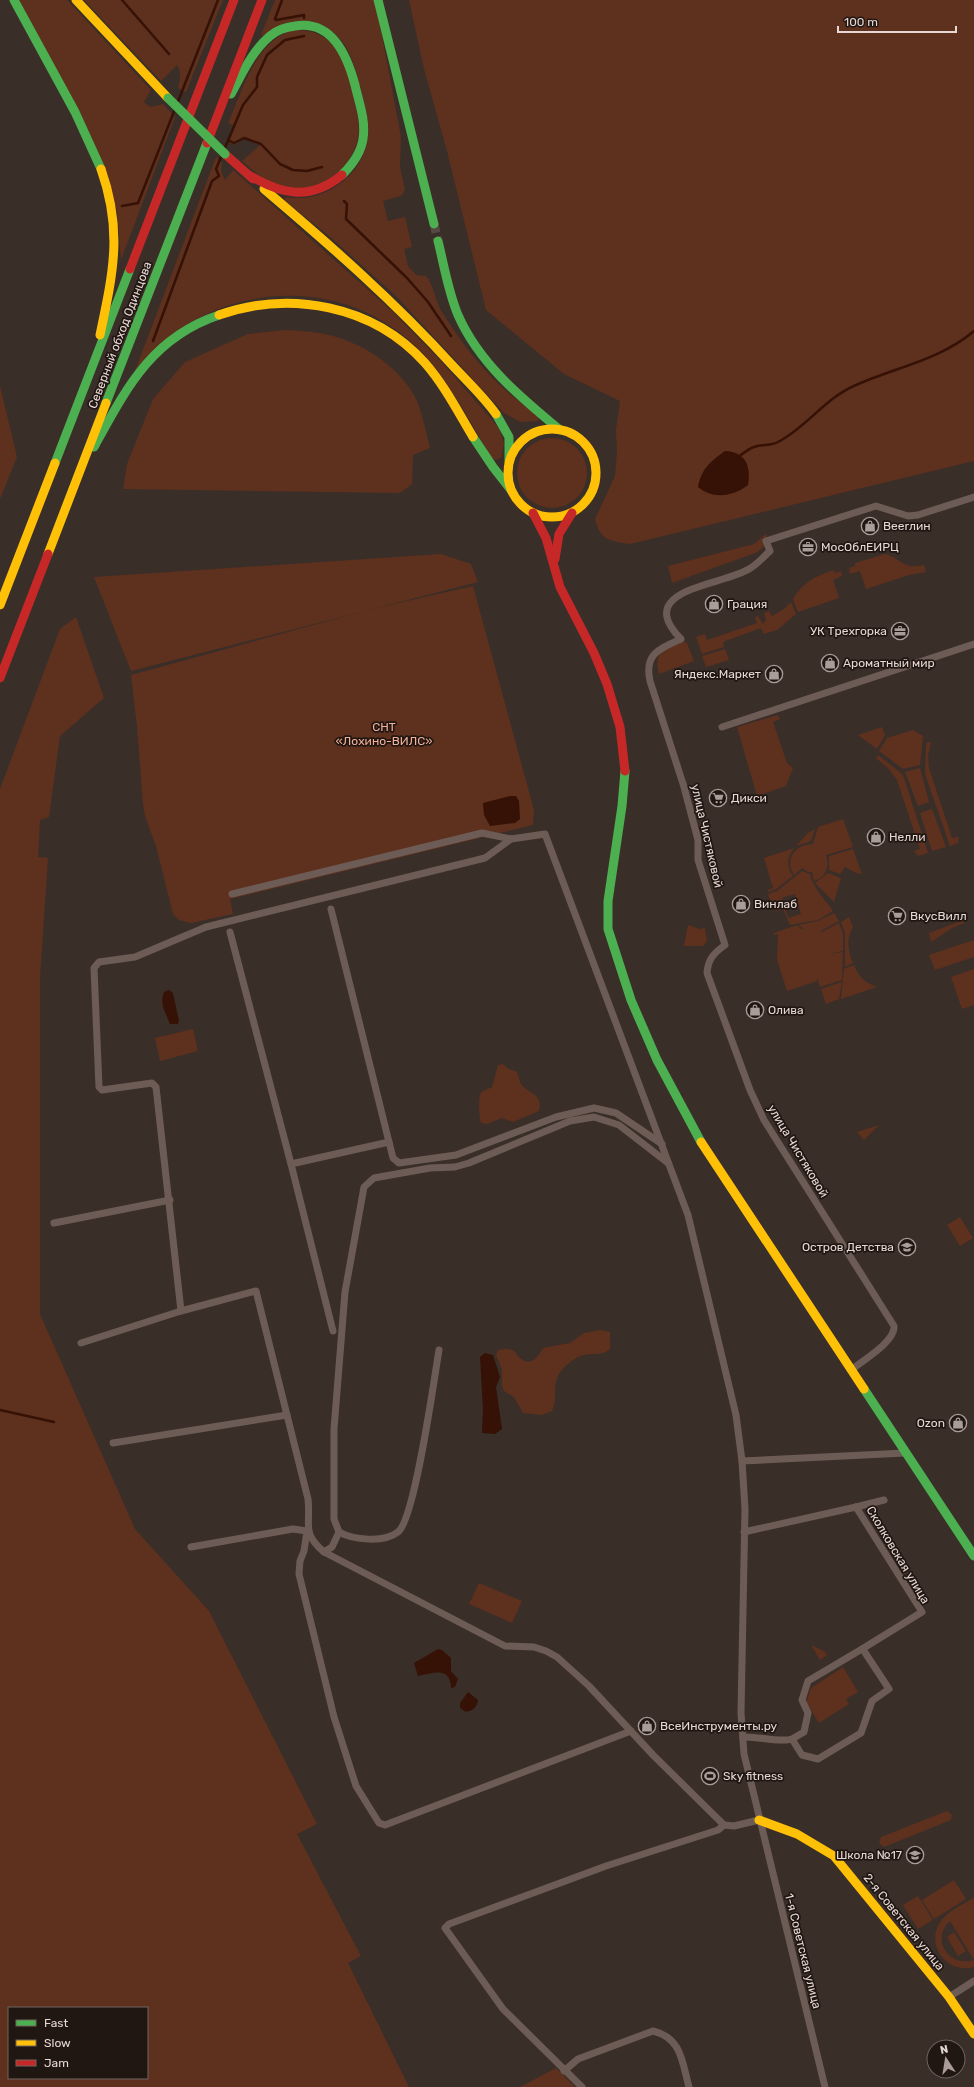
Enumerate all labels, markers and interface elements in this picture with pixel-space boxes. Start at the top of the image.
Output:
scale bar [838,8,956,34]
text: 100 m [844,15,878,29]
street label: Северный обход Одинцова [85,260,155,410]
shop icon: Beerлин [860,516,880,536]
place label: Beerлин [883,519,931,533]
office icon: МосОблЕИРЦ [798,537,818,557]
place label: МосОблЕИРЦ [821,540,899,554]
shop icon: Грация [704,594,724,614]
place label: Грация [727,597,767,611]
office icon: УК Трехгорка [890,621,910,641]
place label: УК Трехгорка [810,624,887,638]
shop icon: Ароматный мир [820,653,840,673]
place label: Ароматный мир [843,656,935,670]
shop icon: Яндекс.Маркет [764,664,784,684]
place label: Яндекс.Маркет [674,667,761,681]
park label: СНТ «Лохино-ВИЛС» [335,720,433,748]
street label: улица Чистяковой [688,783,726,889]
supermarket icon: Дикси [708,788,728,808]
place label: Дикси [731,791,767,805]
shop icon: Нелли [866,827,886,847]
place label: Нелли [889,830,925,844]
shop icon: Винлаб [731,894,751,914]
place label: Винлаб [754,897,797,911]
supermarket icon: ВкусВилл [887,906,907,926]
place label: ВкусВилл [910,909,967,923]
shop icon: Олива [745,1000,765,1020]
place label: Олива [768,1003,804,1017]
street label: улица Чистяковой [765,1102,831,1200]
school or university icon: Остров Детства [897,1237,917,1257]
place label: Остров Детства [802,1240,894,1254]
shop icon: Ozon [948,1413,968,1433]
place label: Ozon [917,1416,945,1430]
street label: Сколковская улица [863,1504,933,1606]
shop icon: ВсеИнструменты.ру [637,1716,657,1736]
place label: ВсеИнструменты.ру [660,1719,778,1733]
sports icon: Sky fitness [700,1766,720,1786]
place label: Sky fitness [723,1769,783,1783]
school or university icon: Школа №17 [905,1845,925,1865]
place label: Школа №17 [836,1848,902,1862]
street label: 2-я Советская улица [861,1871,947,1973]
street label: 1-я Советская улица [782,1892,824,2010]
legend [8,2007,148,2079]
text: Fast [44,2016,68,2030]
text: Slow [44,2036,71,2050]
north arrow [926,2039,966,2079]
text: N [939,2043,949,2057]
text: Jam [44,2056,69,2070]

